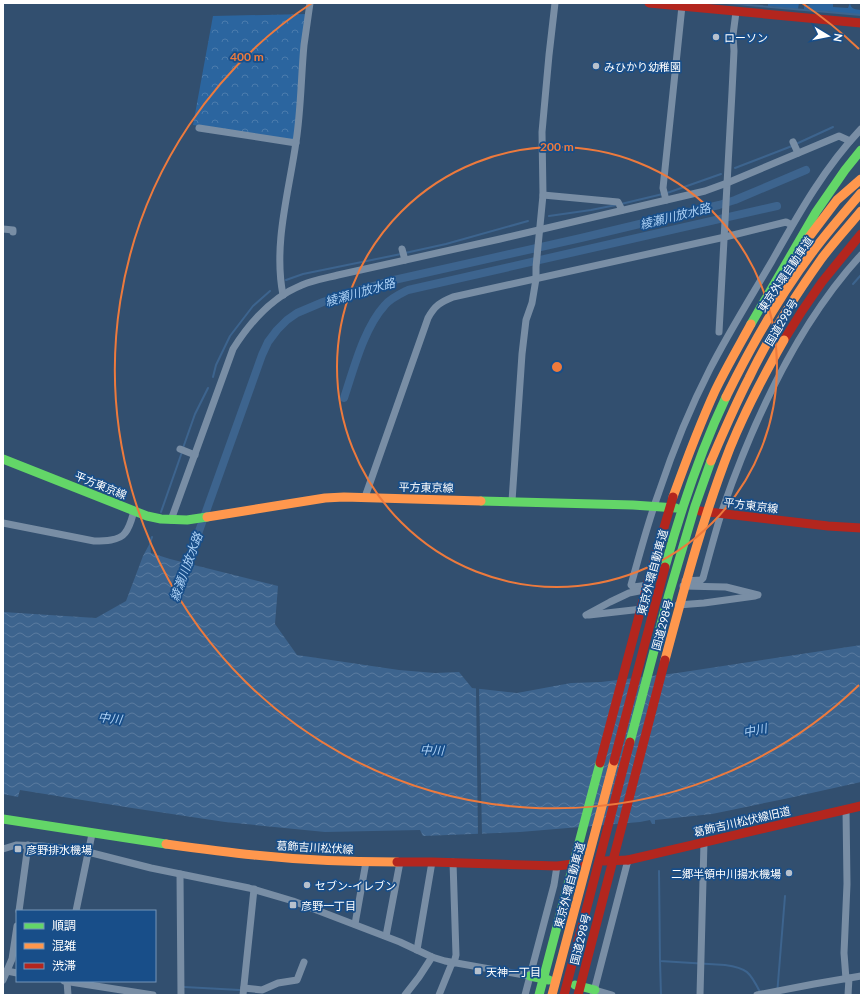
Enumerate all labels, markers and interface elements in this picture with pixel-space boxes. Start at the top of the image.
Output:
north arrow [808,16,848,56]
place label: ローソン [724,31,768,44]
marker: ローソン [711,32,721,42]
text: N [831,33,845,43]
text: 400 m [230,49,264,64]
place label: みひかり幼稚園 [604,60,681,73]
marker: みひかり幼稚園 [591,61,601,71]
text: 200 m [540,139,574,154]
water label: 綾瀬川放水路 [638,200,713,232]
street label: 東京外環自動車道 [755,234,815,314]
water label: 綾瀬川放水路 [323,275,398,309]
street label: 国道298号 [762,296,800,348]
centre of rings [550,360,564,374]
street label: 平方東京線 [73,469,129,501]
street label: 平方東京線 [398,480,454,494]
street label: 平方東京線 [723,495,779,515]
street label: 東京外環自動車道 [634,528,670,616]
water label: 綾瀬川放水路 [167,530,206,603]
street label: 国道298号 [649,598,675,652]
water label: 中川 [97,709,125,727]
water label: 中川 [742,720,770,740]
water label: 中川 [420,742,446,758]
street label: 葛飾吉川松伏線旧道 [692,804,792,838]
street label: 葛飾吉川松伏線 [276,838,354,856]
street label: 東京外環自動車道 [551,841,587,929]
place label: 彦野排水機場 [26,843,92,856]
marker: 彦野排水機場 [13,844,23,854]
place label: 二郷半領中川揚水機場 [671,867,781,880]
marker: 二郷半領中川揚水機場 [784,868,794,878]
place label: セブン-イレブン [315,879,396,892]
marker: セブン-イレブン [302,880,312,890]
place label: 彦野一丁目 [301,899,356,912]
marker: 彦野一丁目 [288,900,298,910]
legend [16,910,156,982]
street label: 国道298号 [567,912,593,966]
text: 順調 [52,918,76,933]
text: 混雑 [52,938,76,953]
text: 渋滞 [52,958,76,973]
place label: 天神一丁目 [486,965,541,978]
marker: 天神一丁目 [473,966,483,976]

